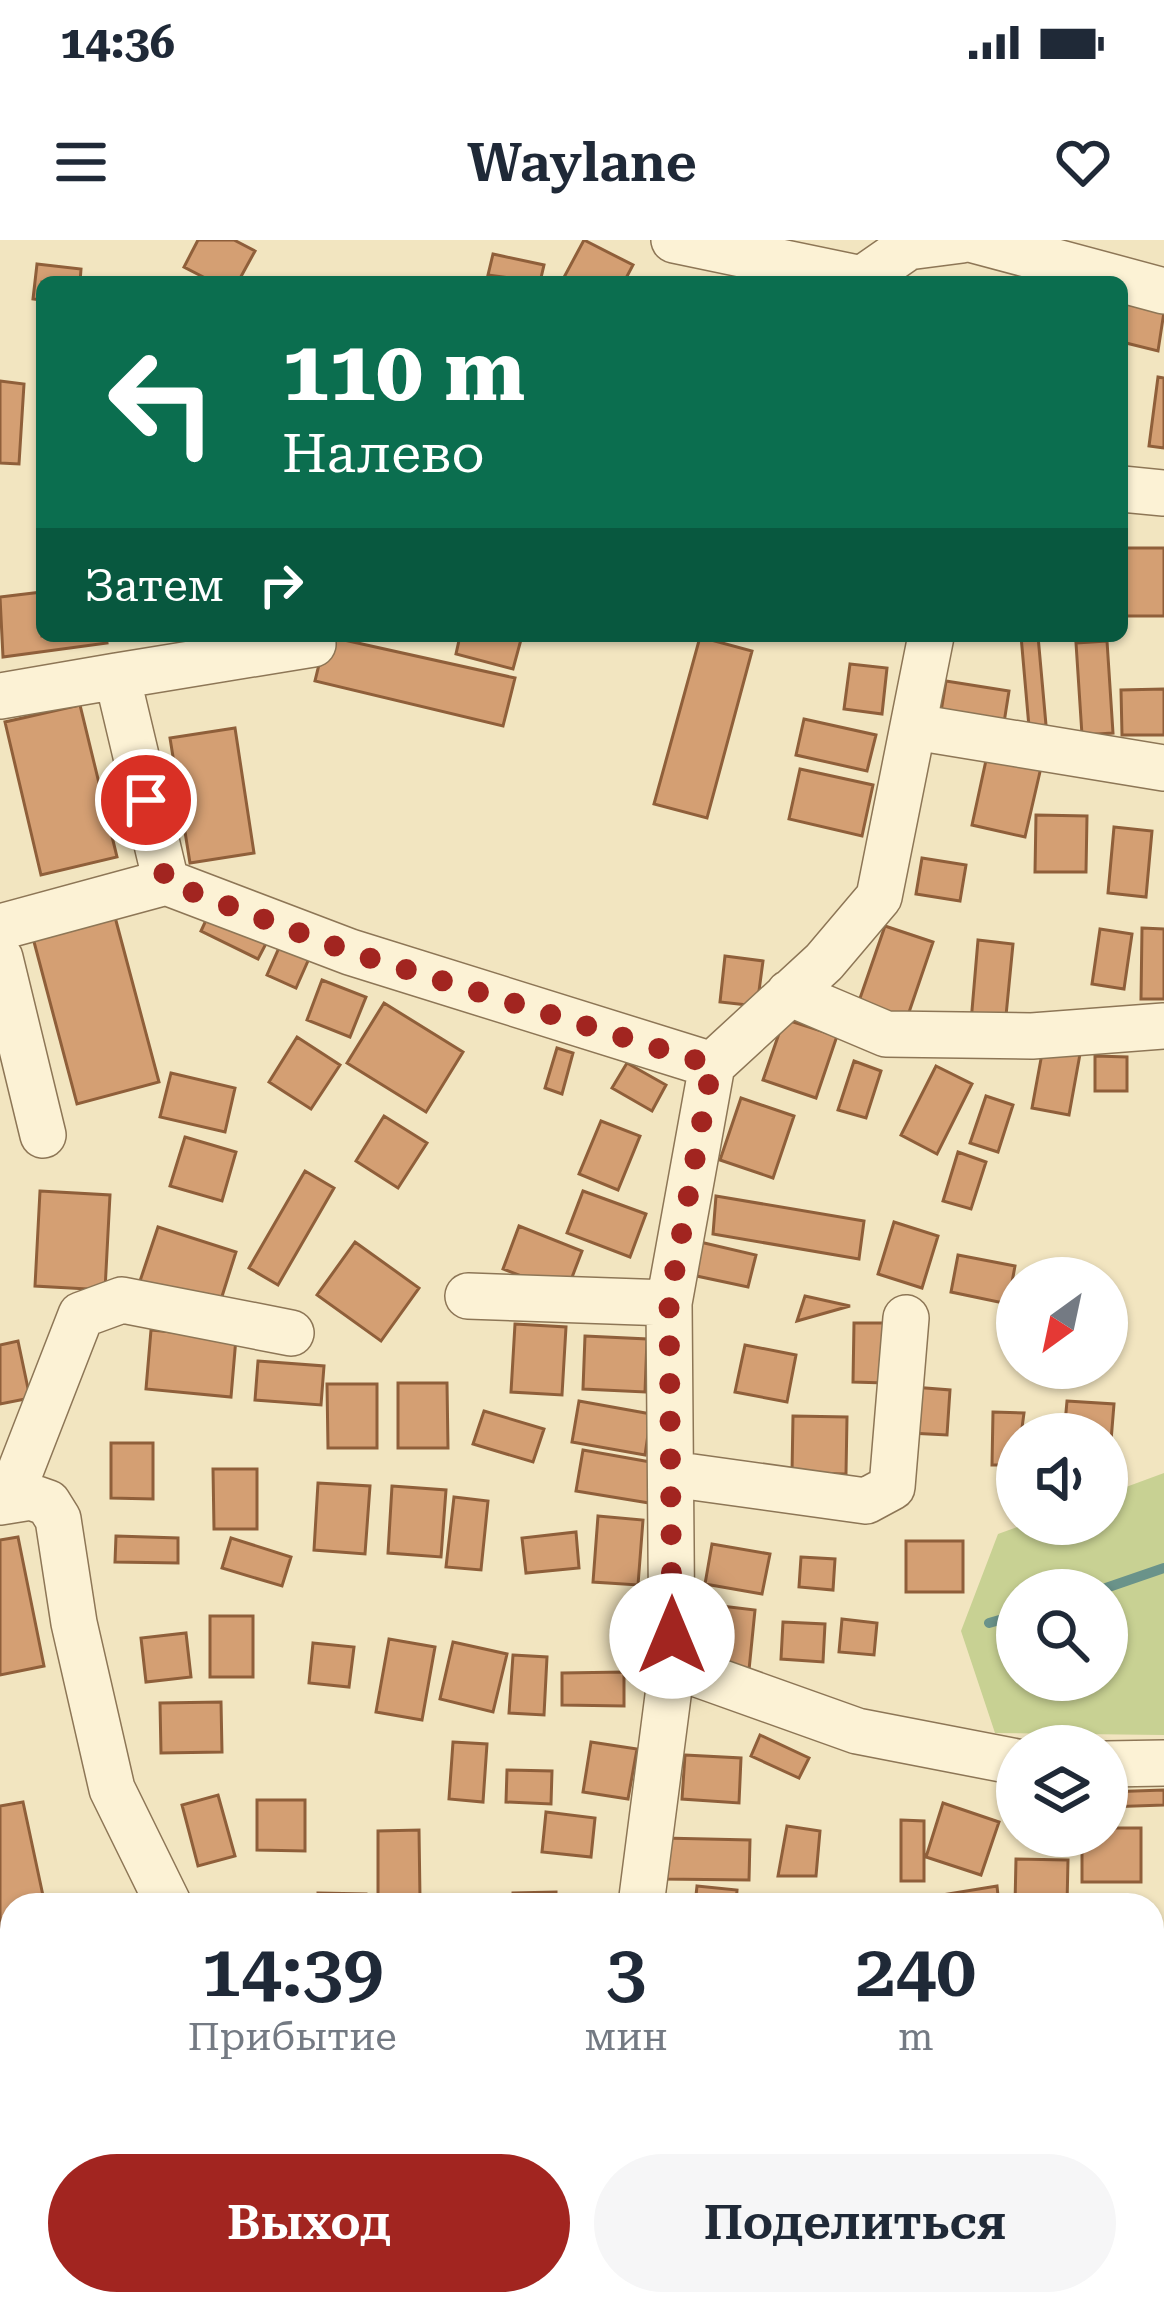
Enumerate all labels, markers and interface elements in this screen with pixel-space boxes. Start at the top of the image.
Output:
text: 14:36 [60,16,175,69]
icon: menu [48,129,114,195]
icon: heart [1050,129,1116,195]
text: Waylane [467,131,697,194]
text: 110 m [282,322,525,420]
icon: left [84,324,240,480]
text: Налево [282,422,485,485]
icon: right [248,552,314,618]
text: Затем [84,559,224,612]
pin [95,749,197,851]
icon: arrive [113,767,179,833]
north arrow [996,1257,1128,1389]
map controls [996,1257,1128,1857]
button: sound [996,1413,1128,1545]
button: search [996,1569,1128,1701]
position arrow [609,1573,735,1699]
button: layers [996,1725,1128,1857]
text: 14:39 [201,1929,384,2014]
text: 3 [606,1929,646,2014]
text: 240 [855,1929,976,2014]
text: Прибытие [188,2014,397,2060]
text: мин [584,2014,668,2060]
text: m [898,2014,934,2060]
button: Выход [48,2154,570,2292]
button: Поделиться [594,2154,1116,2292]

